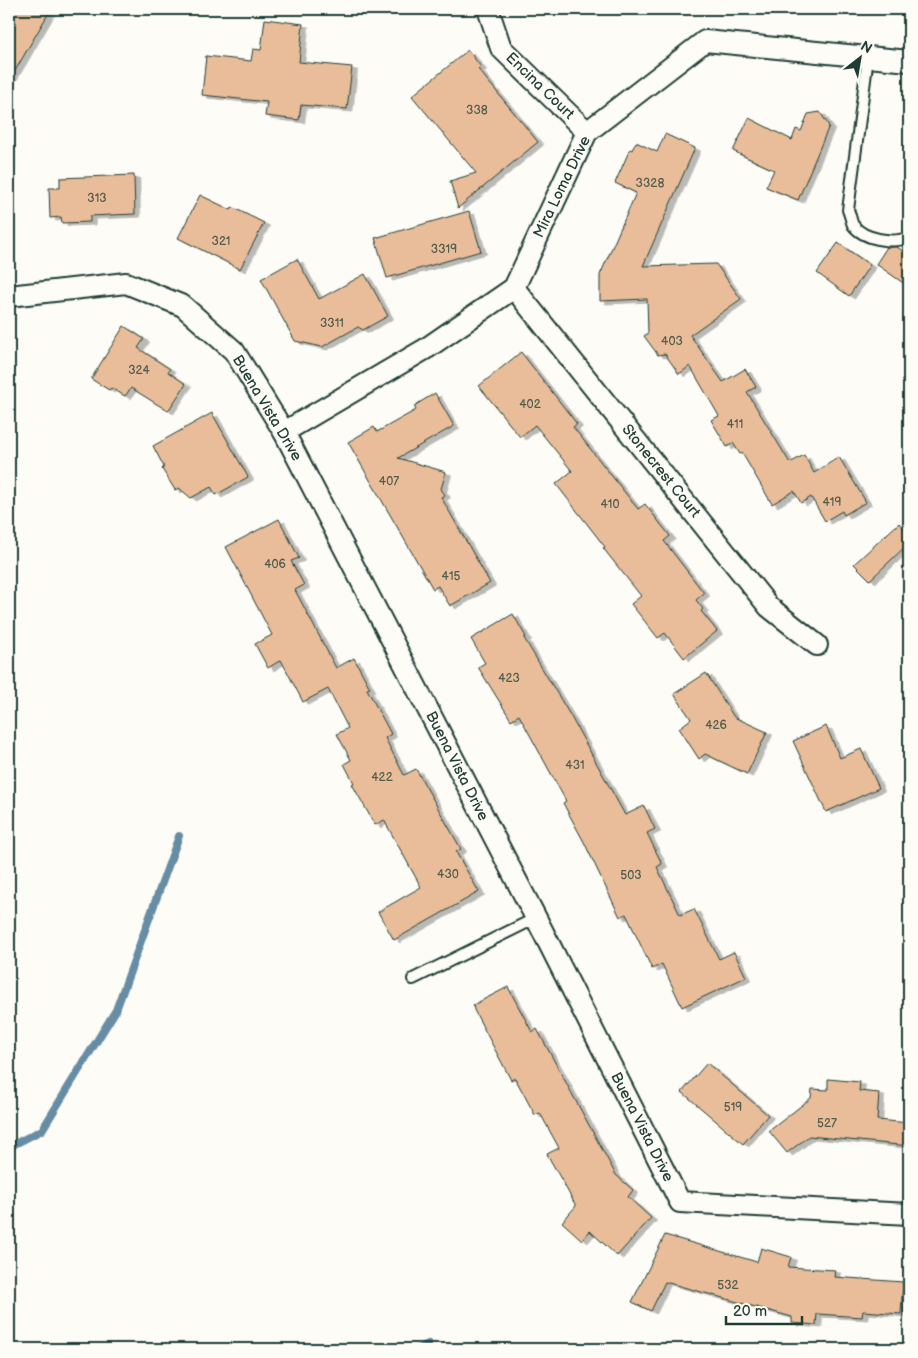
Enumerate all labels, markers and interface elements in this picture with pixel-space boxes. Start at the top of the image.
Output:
north arrow [836,32,886,82]
text: N [858,37,875,57]
street label: Encina Court [502,48,579,124]
house number: 338 [466,103,488,118]
street label: Mira Loma Drive [529,133,595,241]
house number: 3328 [636,176,664,191]
house number: 313 [87,191,107,206]
house number: 321 [212,234,230,249]
house number: 3319 [431,242,457,257]
house number: 3311 [320,316,344,331]
house number: 403 [661,334,683,349]
street label: Buena Vista Drive [228,352,306,465]
house number: 324 [128,363,150,378]
house number: 402 [519,397,541,412]
house number: 411 [727,417,743,432]
street label: Stonecrest Court [618,420,705,522]
house number: 407 [379,474,399,489]
house number: 419 [823,495,842,510]
house number: 410 [600,497,620,512]
house number: 406 [264,557,286,572]
house number: 415 [442,569,461,584]
house number: 423 [498,671,520,686]
street label: Buena Vista Drive [421,708,493,824]
house number: 426 [705,718,727,733]
house number: 431 [565,758,585,773]
house number: 422 [371,770,393,785]
house number: 430 [437,867,459,882]
house number: 503 [620,868,642,883]
street label: Buena Vista Drive [606,1069,678,1185]
house number: 519 [724,1100,742,1115]
house number: 527 [817,1116,837,1131]
house number: 532 [717,1278,739,1293]
scale bar [726,1293,802,1325]
text: 20 m [733,1302,767,1321]

